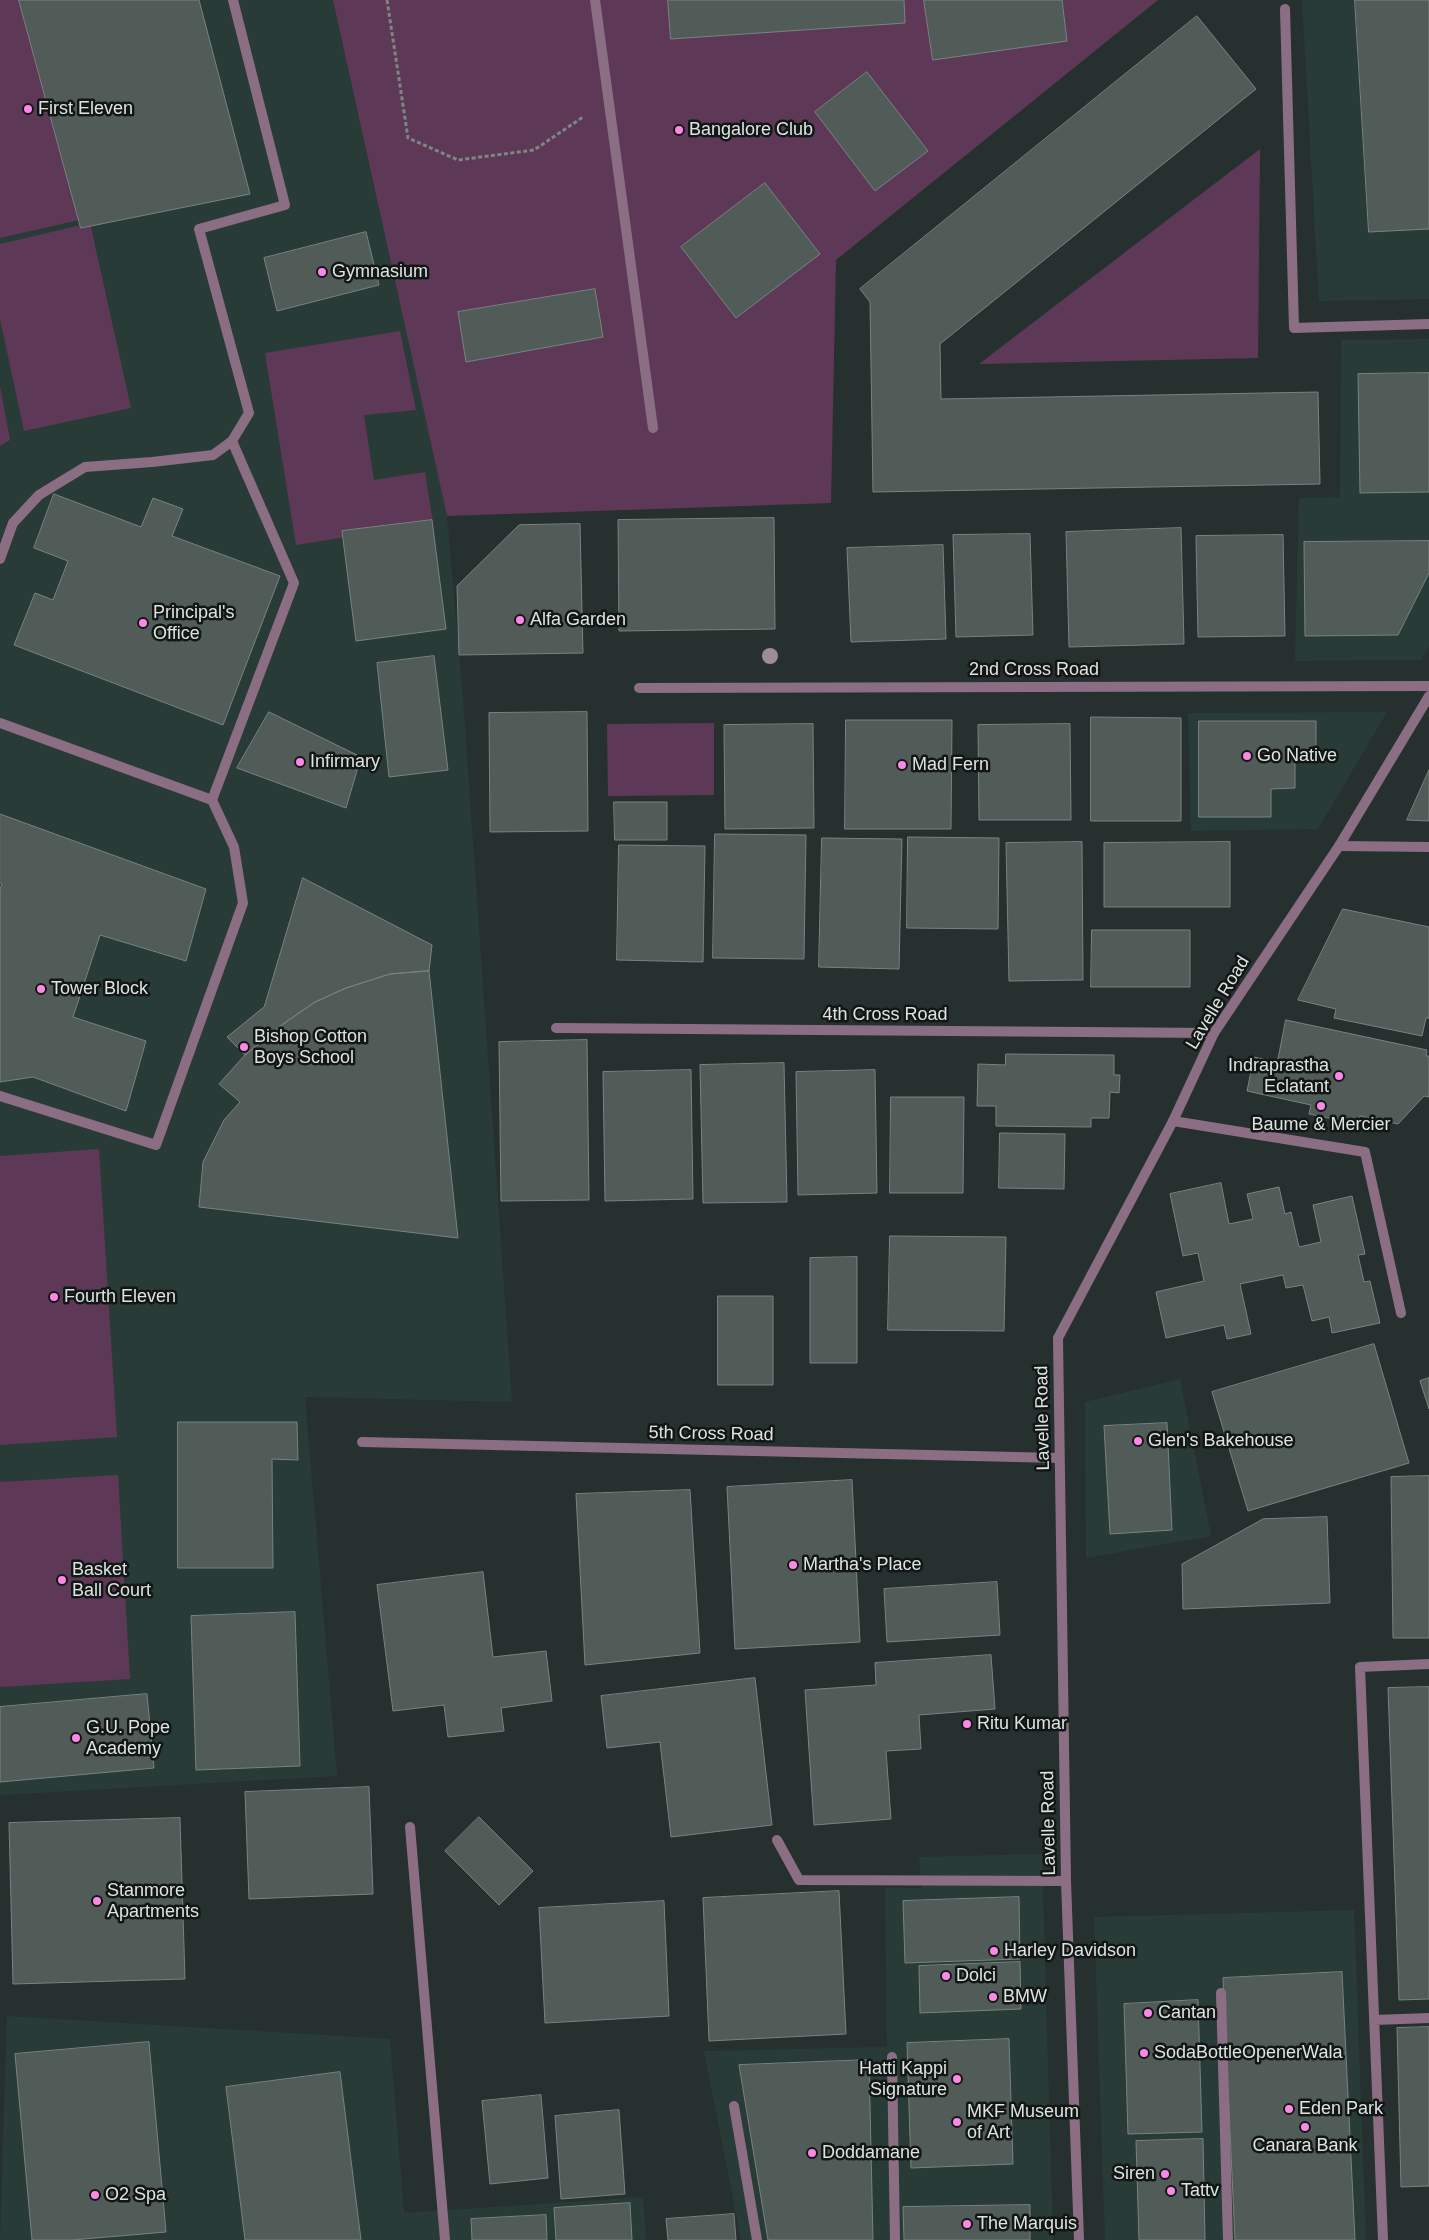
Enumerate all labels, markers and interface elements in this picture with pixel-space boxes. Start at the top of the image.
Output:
place label: First Eleven [38,98,133,120]
marker: First Eleven [22,103,34,115]
place label: Bangalore Club [689,119,813,141]
marker: Bangalore Club [673,124,685,136]
place label: Gymnasium [332,261,428,283]
marker: Gymnasium [316,266,328,278]
place label: Principal's Office [153,602,234,644]
place label: Alfa Garden [530,609,626,631]
marker: Alfa Garden [514,614,526,626]
marker: Principal's Office [137,617,149,629]
street label: 2nd Cross Road [969,659,1099,681]
place label: Go Native [1257,745,1337,767]
marker: Go Native [1241,750,1253,762]
place label: Infirmary [310,751,380,773]
place label: Mad Fern [912,754,989,776]
marker: Infirmary [294,756,306,768]
marker: Mad Fern [896,759,908,771]
street label: Lavelle Road [1182,952,1254,1054]
place label: Tower Block [51,978,148,1000]
marker: Tower Block [35,983,47,995]
street label: 4th Cross Road [822,1004,948,1026]
place label: Bishop Cotton Boys School [254,1026,367,1068]
marker: Bishop Cotton Boys School [238,1041,250,1053]
place label: Indraprastha Eclatant [1228,1055,1329,1098]
marker: Indraprastha Eclatant [1333,1070,1345,1082]
marker: Baume & Mercier [1315,1100,1327,1112]
place label: Baume & Mercier [1251,1114,1391,1136]
place label: Fourth Eleven [64,1286,176,1308]
marker: Fourth Eleven [48,1291,60,1303]
street label: Lavelle Road [1031,1365,1055,1471]
street label: 5th Cross Road [648,1422,774,1446]
place label: Glen's Bakehouse [1148,1430,1294,1452]
marker: Glen's Bakehouse [1132,1435,1144,1447]
place label: Martha's Place [803,1554,921,1576]
place label: Basket Ball Court [72,1559,151,1602]
marker: Martha's Place [787,1559,799,1571]
marker: Basket Ball Court [56,1574,68,1586]
place label: Ritu Kumar [977,1713,1067,1735]
place label: G.U. Pope Academy [86,1717,170,1760]
marker: Ritu Kumar [961,1718,973,1730]
marker: G.U. Pope Academy [70,1732,82,1744]
street label: Lavelle Road [1037,1770,1061,1876]
place label: Stanmore Apartments [107,1880,199,1922]
marker: Stanmore Apartments [91,1895,103,1907]
place label: Harley Davidson [1004,1940,1136,1962]
marker: Harley Davidson [988,1945,1000,1957]
place label: Dolci [956,1965,996,1987]
marker: Dolci [940,1970,952,1982]
place label: BMW [1003,1986,1047,2008]
marker: BMW [987,1991,999,2003]
place label: Cantan [1158,2002,1216,2024]
marker: Cantan [1142,2007,1154,2019]
place label: SodaBottleOpenerWala [1154,2042,1342,2064]
marker: SodaBottleOpenerWala [1138,2047,1150,2059]
place label: Hatti Kappi Signature [859,2058,947,2100]
marker: Hatti Kappi Signature [951,2073,963,2085]
place label: Eden Park [1299,2098,1383,2120]
place label: MKF Museum of Art [967,2101,1079,2144]
marker: Eden Park [1283,2103,1295,2115]
marker: MKF Museum of Art [951,2116,963,2128]
marker: Canara Bank [1299,2121,1311,2133]
place label: Canara Bank [1252,2135,1358,2157]
place label: Doddamane [822,2142,920,2164]
marker: Doddamane [806,2147,818,2159]
place label: Siren [1113,2163,1155,2185]
marker: Siren [1159,2168,1171,2180]
place label: Tattv [1181,2180,1219,2202]
place label: O2 Spa [105,2184,166,2206]
marker: Tattv [1165,2185,1177,2197]
marker: O2 Spa [89,2189,101,2201]
place label: The Marquis [977,2213,1077,2235]
marker: The Marquis [961,2218,973,2230]

